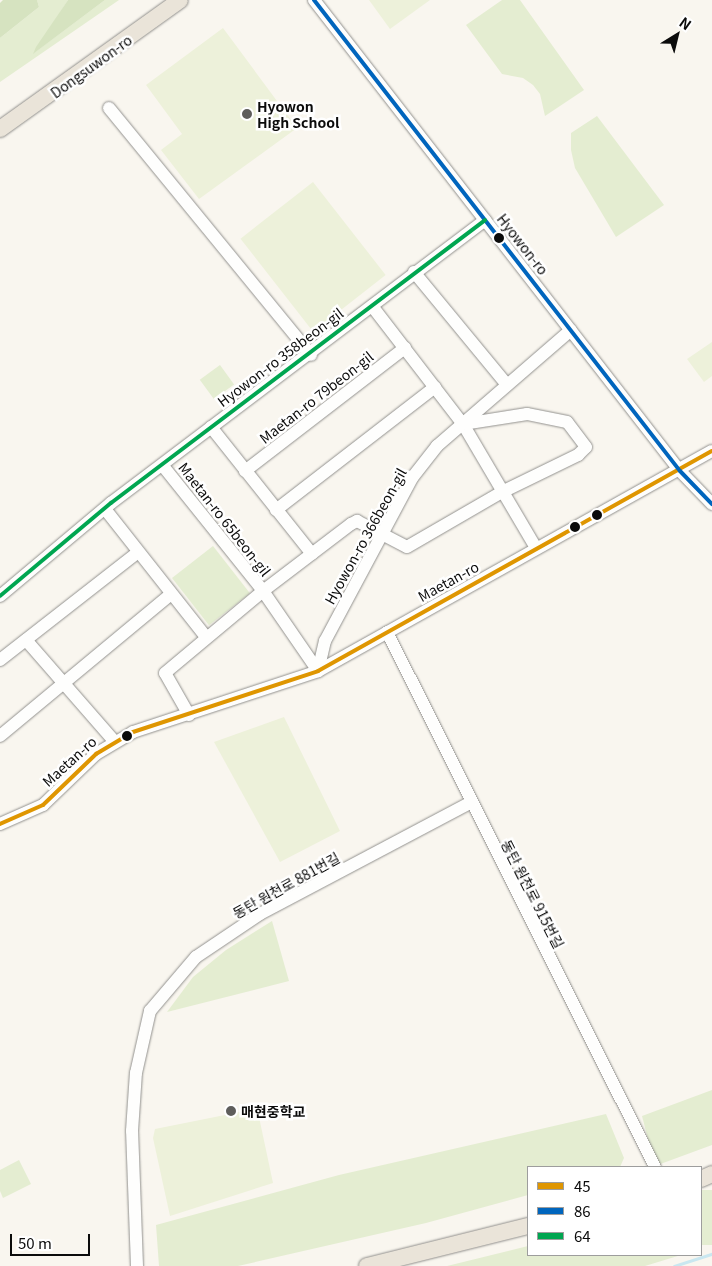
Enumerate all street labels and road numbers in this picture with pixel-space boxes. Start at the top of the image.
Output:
street label: Dongsuwon-ro [47,31,135,101]
street label: Hyowon-ro [494,210,552,278]
street label: Hyowon-ro 358beon-gil [214,304,346,410]
street label: Maetan-ro 79beon-gil [256,347,376,447]
street label: Maetan-ro 65beon-gil [175,459,275,579]
street label: Hyowon-ro 366beon-gil [321,465,409,607]
street label: Maetan-ro [415,557,481,605]
street label: Maetan-ro [39,732,99,790]
street label: 동탄 원천로 915번길 [498,837,568,951]
street label: 동탄 원천로 881번길 [230,849,342,921]

